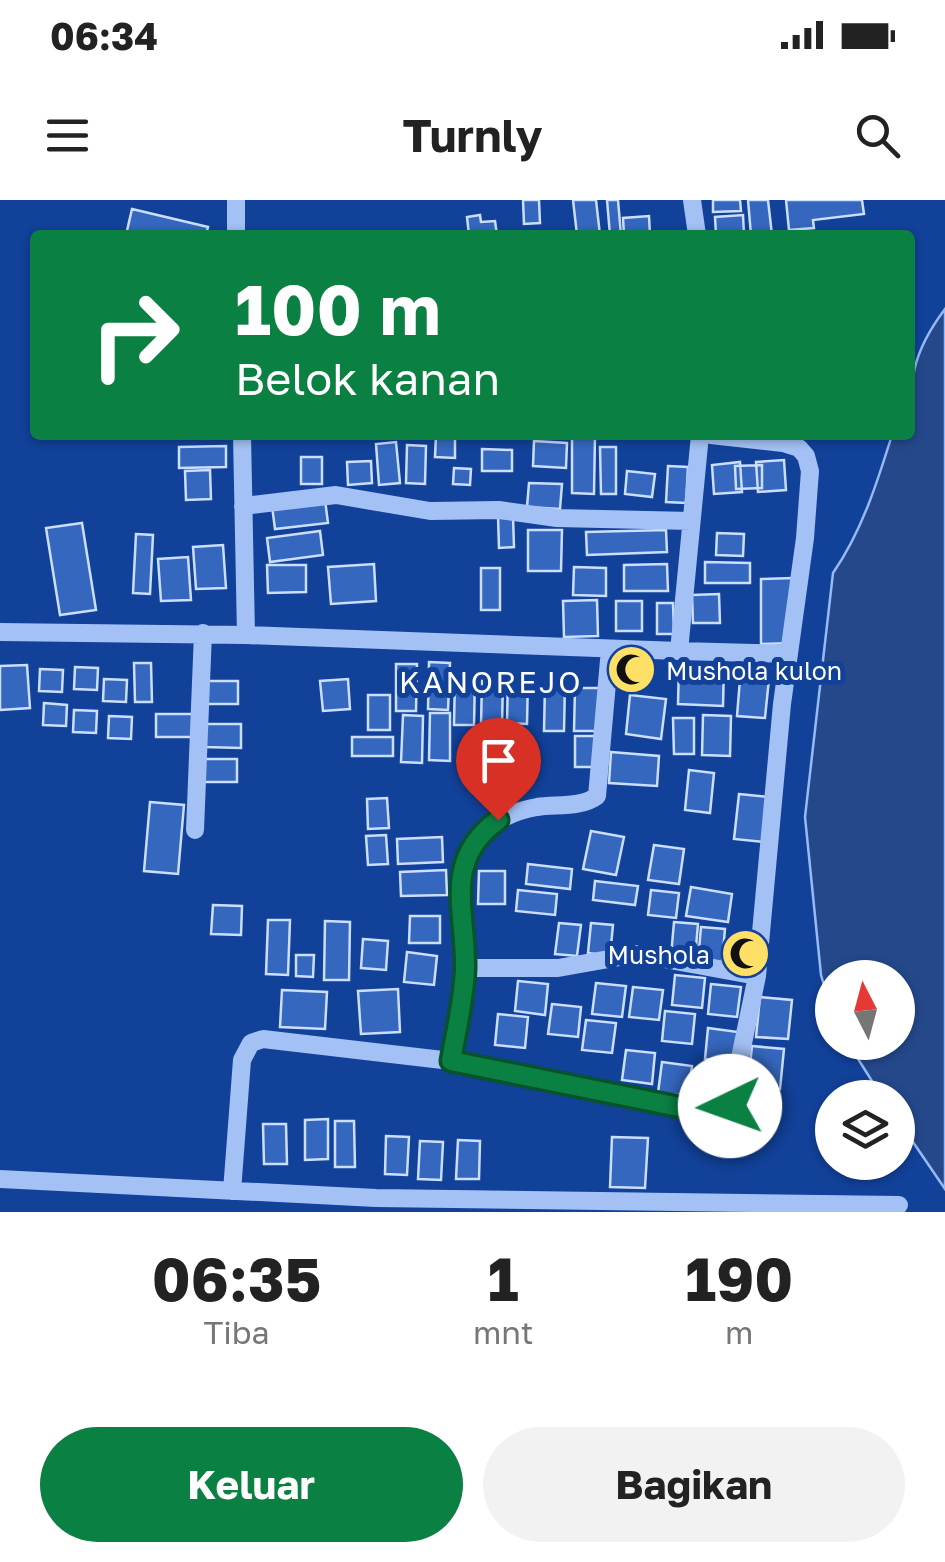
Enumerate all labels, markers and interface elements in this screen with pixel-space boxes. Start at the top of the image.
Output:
text: 06:34 [50,13,158,58]
icon: menu [40,108,95,163]
text: Turnly [402,108,543,162]
icon: search [850,108,905,163]
text: 100 m [235,266,441,350]
icon: right [70,270,200,400]
text: Belok kanan [235,351,500,405]
mosque icon: Mushola kulon [605,644,657,696]
place label: Mushola kulon [666,655,842,686]
district label: KANOREJO [399,664,583,700]
pin [456,718,541,821]
icon: arrive [471,733,526,788]
mosque icon: Mushola [719,928,771,980]
place label: Mushola [608,939,710,970]
north arrow [815,960,915,1060]
map controls [815,960,915,1180]
position arrow [678,1054,782,1158]
button: layers [815,1080,915,1180]
text: 06:35 [152,1242,321,1314]
text: 1 [488,1242,519,1314]
text: 190 [685,1242,793,1314]
text: Tiba [203,1313,270,1351]
text: mnt [473,1313,533,1351]
text: m [725,1313,753,1351]
button: Keluar [40,1427,463,1542]
button: Bagikan [483,1427,905,1542]

